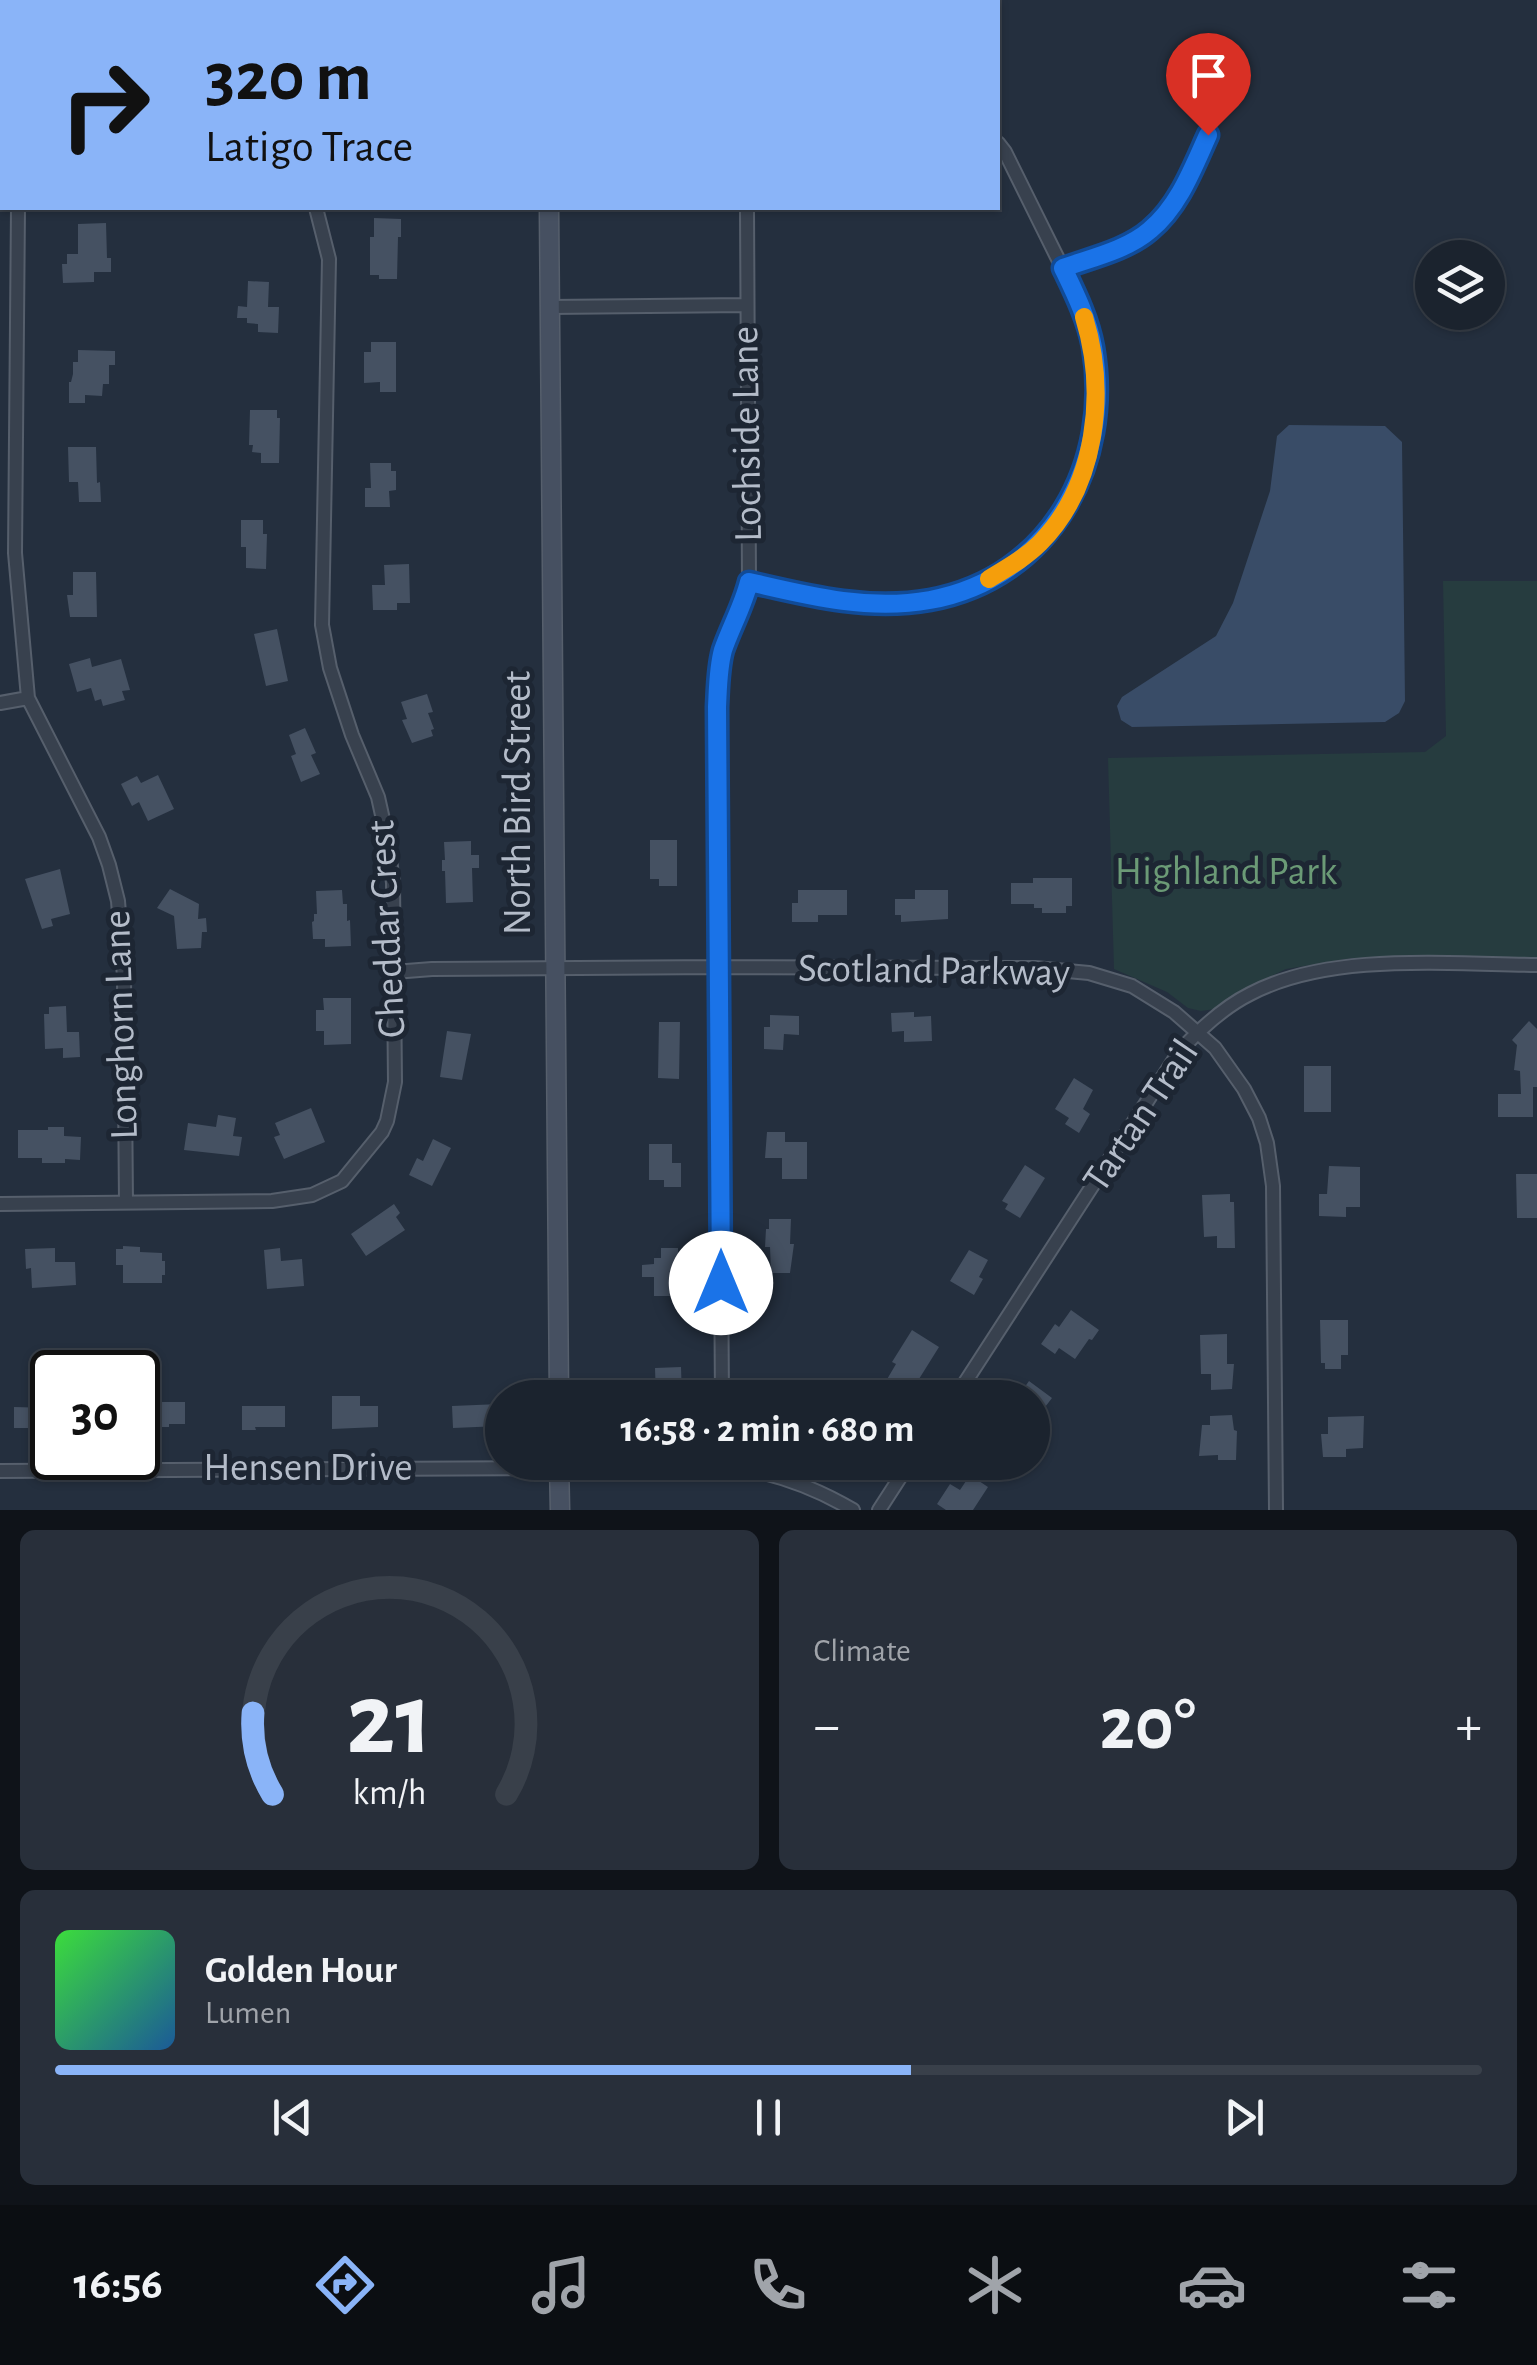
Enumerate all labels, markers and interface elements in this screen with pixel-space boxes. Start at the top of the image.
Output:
pin [1166,33,1251,136]
icon: right [40,40,170,170]
text: 320 m [205,43,372,113]
icon: arrive [1181,48,1236,103]
text: Latigo Trace [205,125,413,170]
map controls [1415,240,1505,330]
button: layers [1415,240,1505,330]
street label: Lochside Lane [725,326,769,542]
street label: North Bird Street [498,671,538,935]
street label: Cheddar Crest [361,819,413,1039]
park label: Highland Park [1115,852,1337,892]
street label: Longhorn Lane [97,910,145,1140]
street label: Scotland Parkway [798,949,1070,993]
street label: Tartan Trail [1076,1033,1206,1199]
position arrow [669,1231,773,1335]
speed limit sign: 30 [30,1350,160,1480]
text: 16:58 · 2 min · 680 m [621,1411,914,1449]
street label: Hensen Drive [203,1448,413,1488]
text: Climate [814,1635,911,1667]
text: 21 [346,1669,432,1773]
text: 20° [1100,1688,1196,1763]
text: − [814,1699,840,1754]
text: + [1456,1699,1482,1754]
text: km/h [352,1775,426,1811]
text: Golden Hour [205,1952,397,1990]
text: Lumen [205,1997,291,2029]
icon: previous [265,2090,320,2145]
icon: pause [741,2090,796,2145]
icon: next [1217,2090,1272,2145]
icon: directions [310,2250,380,2320]
icon: music [526,2250,596,2320]
icon: phone [743,2250,813,2320]
icon: climate [960,2250,1030,2320]
icon: car [1177,2250,1247,2320]
icon: filters [1394,2250,1464,2320]
text: 16:56 [73,2262,163,2307]

